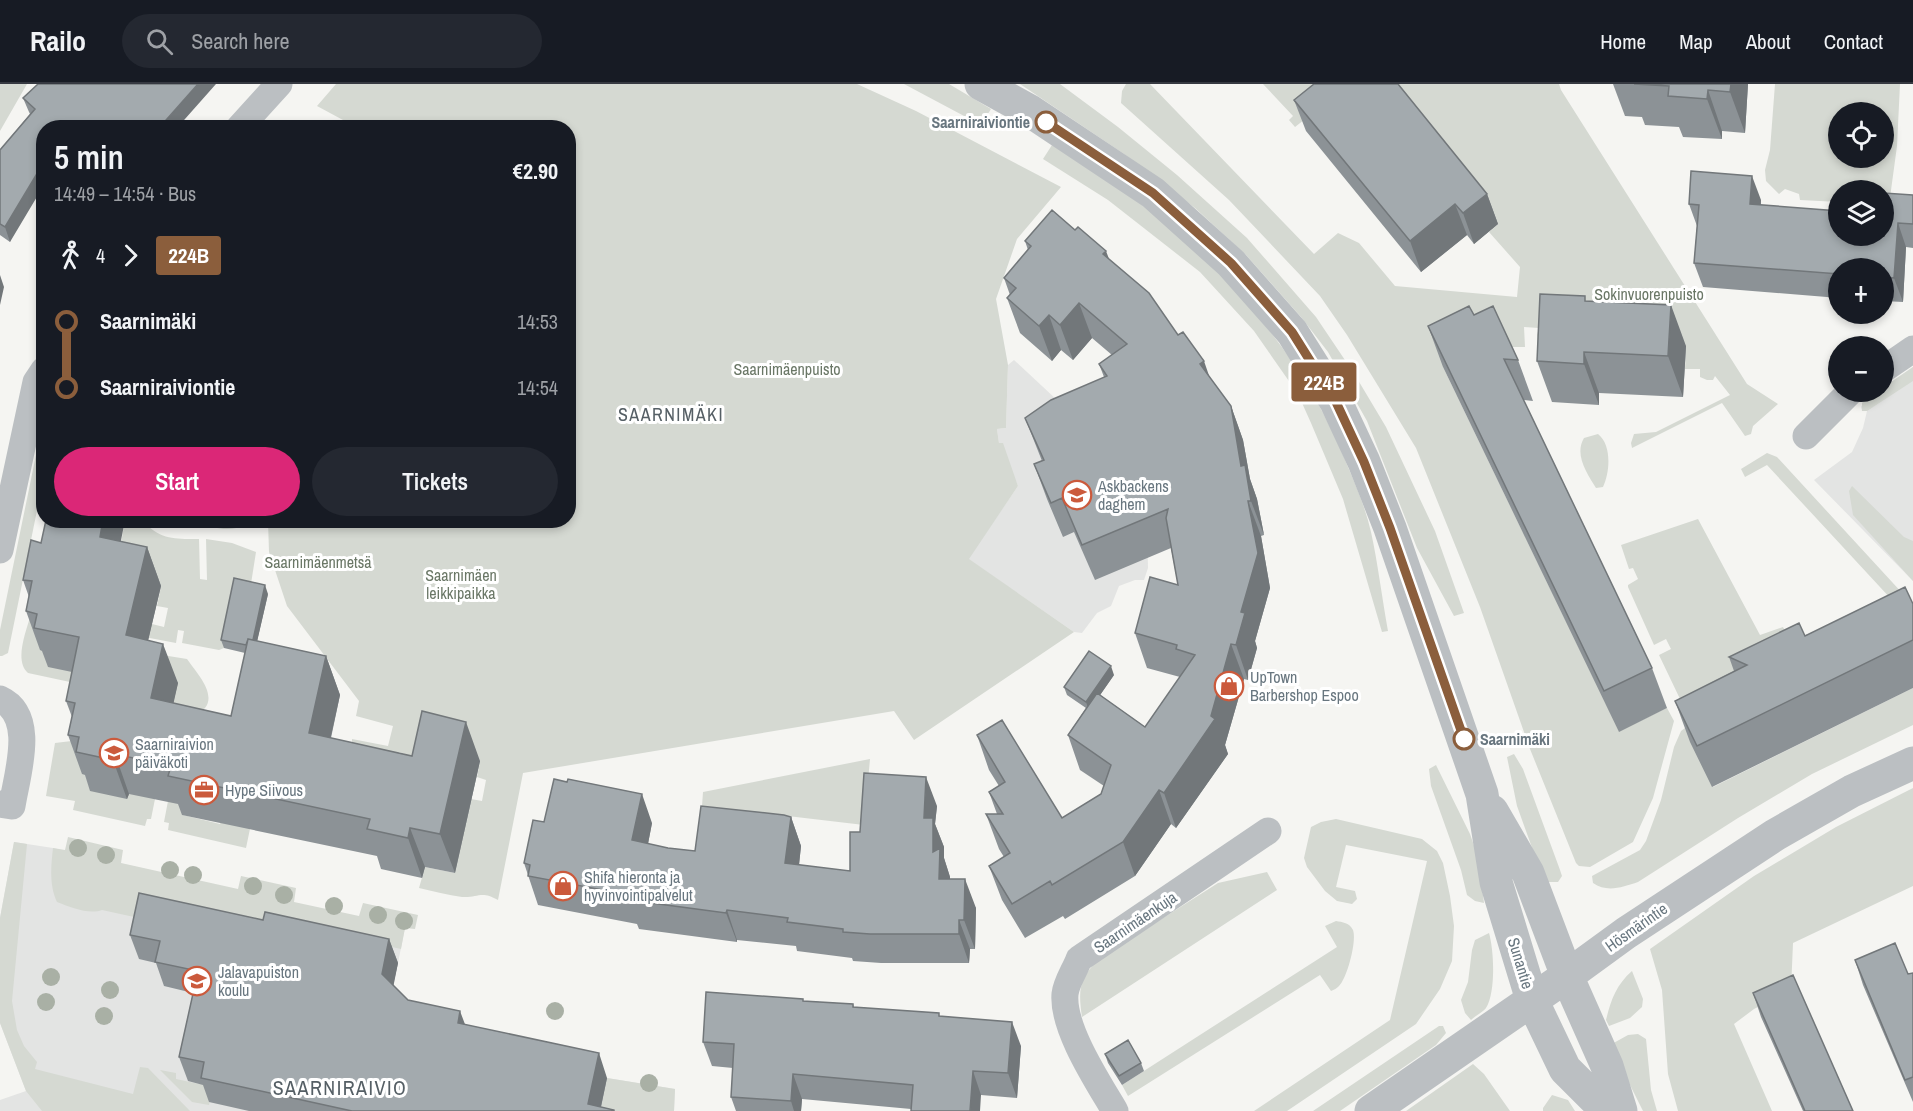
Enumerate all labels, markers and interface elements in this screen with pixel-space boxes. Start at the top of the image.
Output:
search box [122,14,542,68]
text: Railo [30,22,86,60]
icon: search [143,25,176,58]
text: Search here [191,26,289,56]
text: Home [1600,27,1646,56]
text: Map [1679,27,1713,56]
text: About [1746,27,1791,56]
text: Contact [1824,27,1883,56]
map controls [1828,102,1894,402]
button: locate [1828,102,1894,168]
place label: Saarniraiviontie [932,111,1030,133]
marker: Saarniraiviontie [1035,111,1057,133]
text: 5 min [54,135,124,179]
text: €2.90 [513,156,558,186]
text: 14:49 – 14:54 · Bus [54,180,196,207]
button: layers [1828,180,1894,246]
icon: walk [54,239,87,272]
icon: forward [114,239,147,272]
text: 224B [168,241,209,270]
text: 4 [96,242,105,269]
button: + [1828,258,1894,324]
park label: Sokinvuorenpuisto [1594,283,1704,305]
text: Saarnimäki [100,306,196,336]
text: 14:53 [517,308,558,335]
button: − [1828,336,1894,402]
park label: Saarnimäenpuisto [733,358,841,380]
line badge: 224B [1282,362,1366,402]
text: 224B [1303,368,1345,397]
text: Saarniraiviontie [100,372,235,402]
text: 14:54 [517,374,558,401]
district label: SAARNIMÄKI [618,402,724,427]
button: Start [54,447,300,516]
button: Tickets [312,447,558,516]
place label: Askbackens daghem [1097,475,1169,515]
school or university icon: Askbackens daghem [1061,479,1093,511]
park label: Saarnimäenmetsä [264,551,372,573]
park label: Saarnimäen leikkipaikka [425,564,497,604]
place label: UpTown Barbershop Espoo [1250,666,1359,706]
shop icon: UpTown Barbershop Espoo [1213,670,1245,702]
marker: Saarnimäki [1453,728,1475,750]
place label: Saarnimäki [1480,728,1550,750]
place label: Saarniraivion päiväkoti [135,733,214,773]
school or university icon: Saarniraivion päiväkoti [98,737,130,769]
office icon: Hype Siivous [188,774,220,806]
place label: Hype Siivous [225,779,303,801]
place label: Shifa hieronta ja hyvinvointipalvelut [584,866,693,906]
shop icon: Shifa hieronta ja hyvinvointipalvelut [547,870,579,902]
street label: Saarnimäenkuja [1089,886,1181,958]
street label: Hösmärintie [1600,897,1672,957]
street label: Sunantie [1503,935,1539,991]
place label: Jalavapuiston koulu [218,961,299,1001]
school or university icon: Jalavapuiston koulu [181,965,213,997]
district label: SAARNIRAIVIO [273,1074,407,1101]

